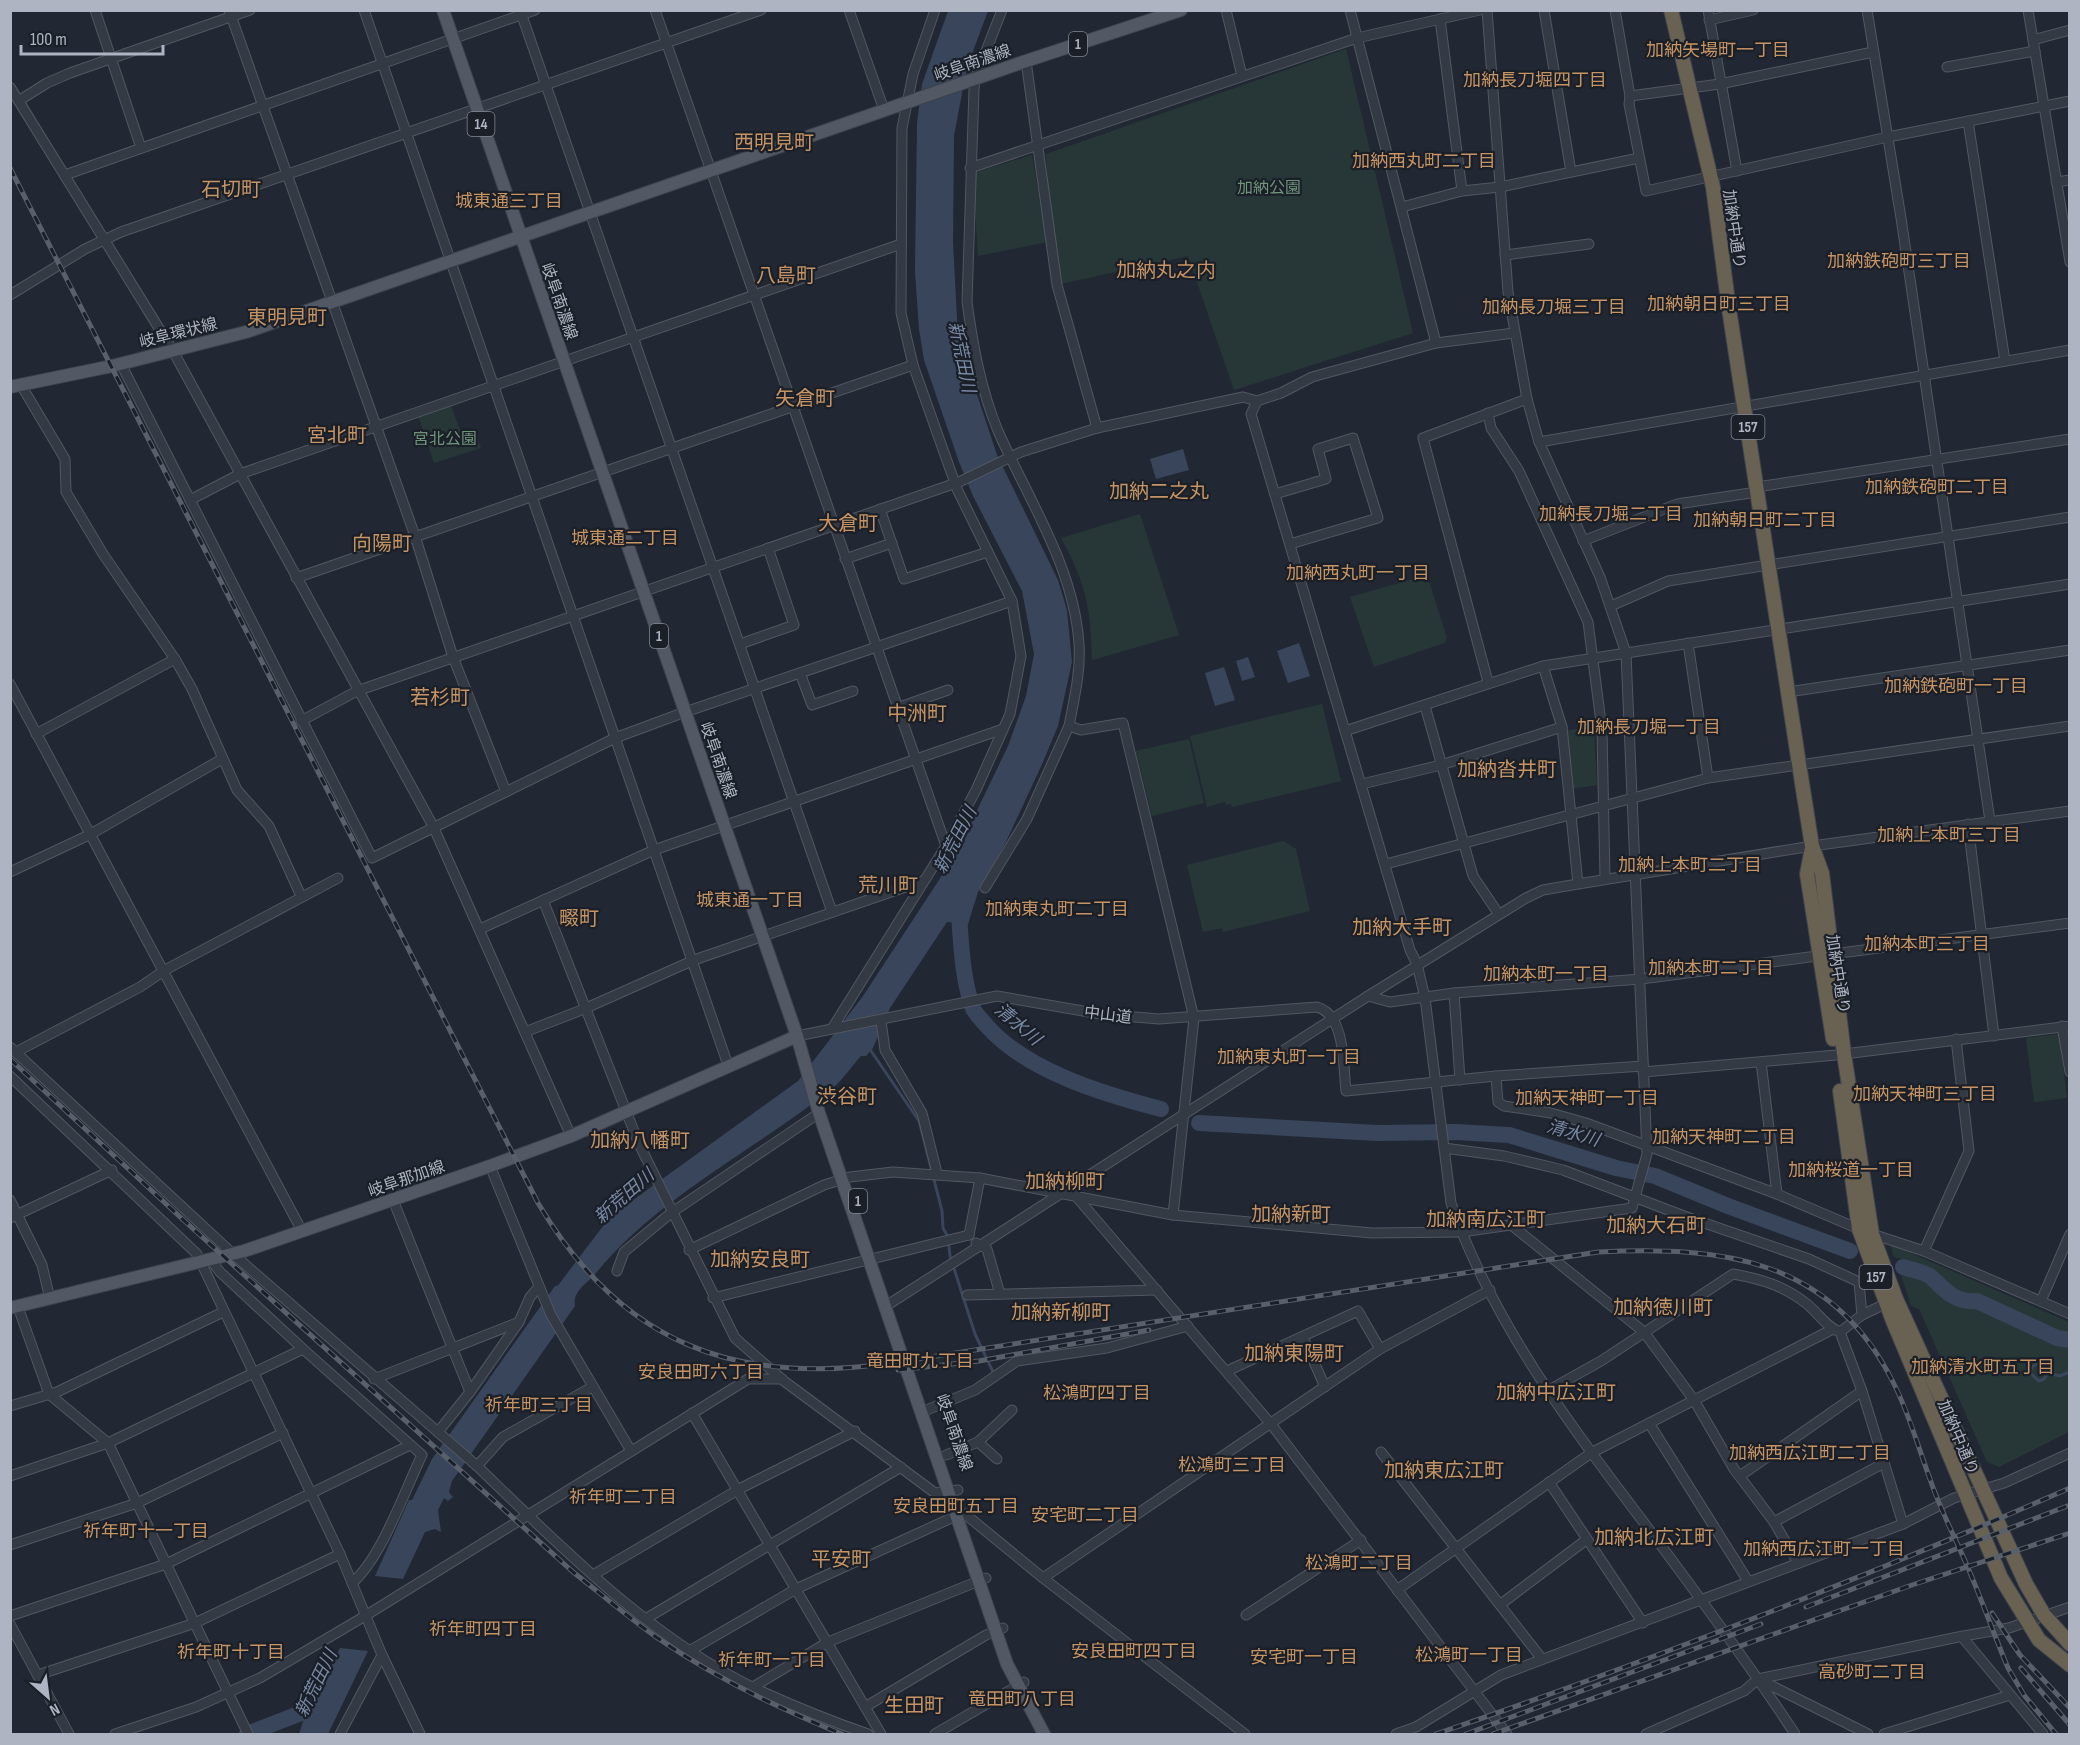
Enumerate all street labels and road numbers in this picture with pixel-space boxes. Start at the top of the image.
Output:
road number: 1 [1069,32,1087,56]
street label: 岐阜南濃線 [932,41,1013,85]
road number: 14 [468,112,494,136]
street label: 加納中通り [1719,188,1748,270]
street label: 岐阜南濃線 [537,261,581,342]
street label: 岐阜環状線 [137,315,219,352]
road number: 157 [1732,415,1764,439]
road number: 1 [650,624,668,648]
street label: 岐阜南濃線 [696,720,740,801]
street label: 加納中通り [1822,933,1853,1015]
street label: 中山道 [1083,1003,1133,1028]
street label: 岐阜那加線 [366,1157,447,1201]
road number: 1 [849,1189,867,1213]
road number: 157 [1860,1265,1892,1289]
street label: 岐阜南濃線 [932,1392,976,1473]
street label: 加納中通り [1933,1397,1982,1478]

